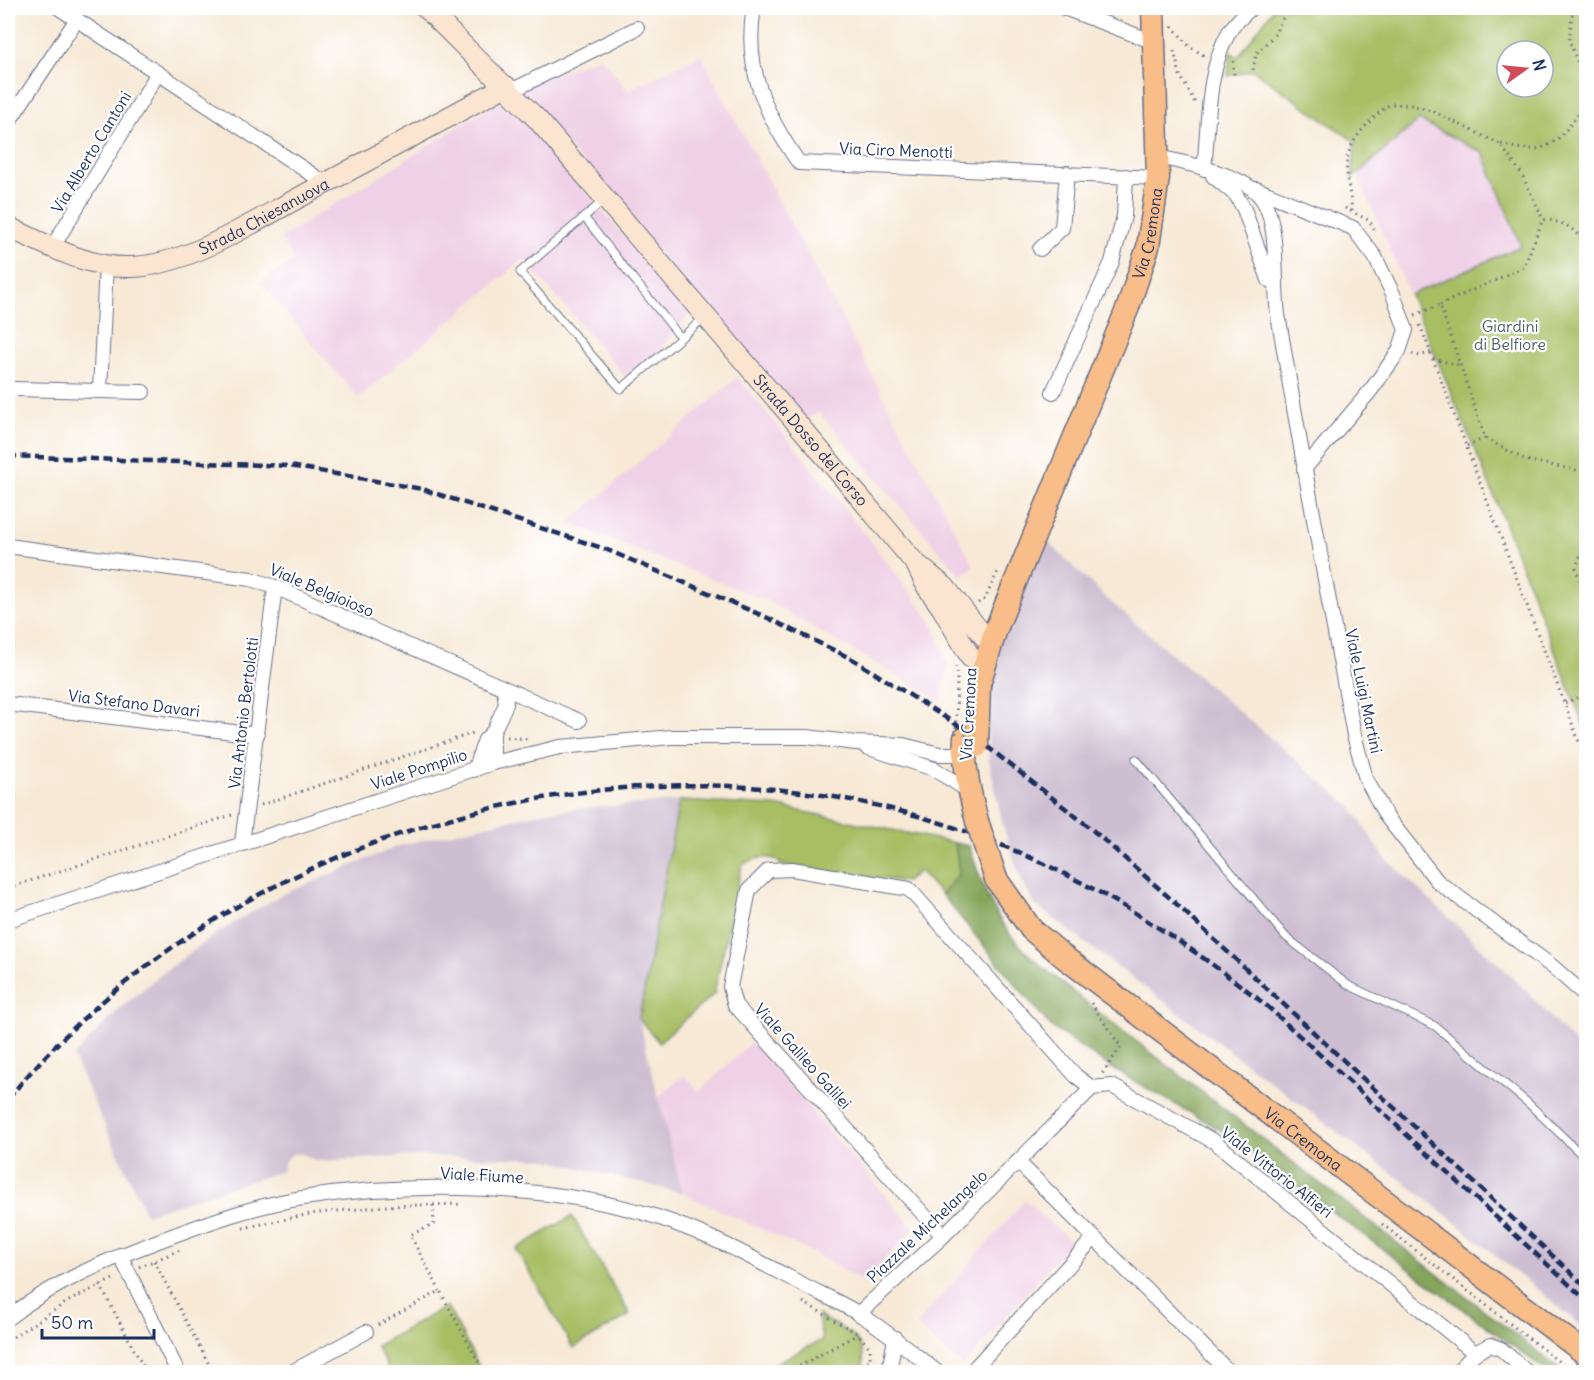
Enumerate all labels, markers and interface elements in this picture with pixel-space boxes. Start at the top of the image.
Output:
north arrow [1495,39,1555,99]
text: N [1528,57,1551,73]
street label: Via Alberto Cantoni [47,88,135,216]
street label: Via Ciro Menotti [839,138,953,162]
street label: Strada Chiesanuova [196,173,332,259]
street label: Via Cremona [1128,186,1166,282]
park label: Giardini di Belfiore [1474,316,1546,354]
street label: Strada Dosso del Corso [749,370,873,510]
street label: Viale Belgioioso [267,559,377,621]
street label: Viale Luigi Martini [1341,627,1387,755]
street label: Via Antonio Bertolotti [224,636,262,790]
street label: Via Cremona [956,667,980,761]
street label: Via Stefano Davari [67,685,201,721]
street label: Viale Pompilio [368,744,470,794]
street label: Viale Galileo Galilei [750,999,856,1113]
street label: Via Cremona [1260,1103,1346,1175]
street label: Viale Vittorio Alfieri [1217,1122,1337,1222]
street label: Viale Fiume [440,1163,524,1187]
street label: Piazzale Michelangelo [863,1165,991,1287]
scale bar [42,1302,154,1340]
text: 50 m [51,1311,93,1334]

